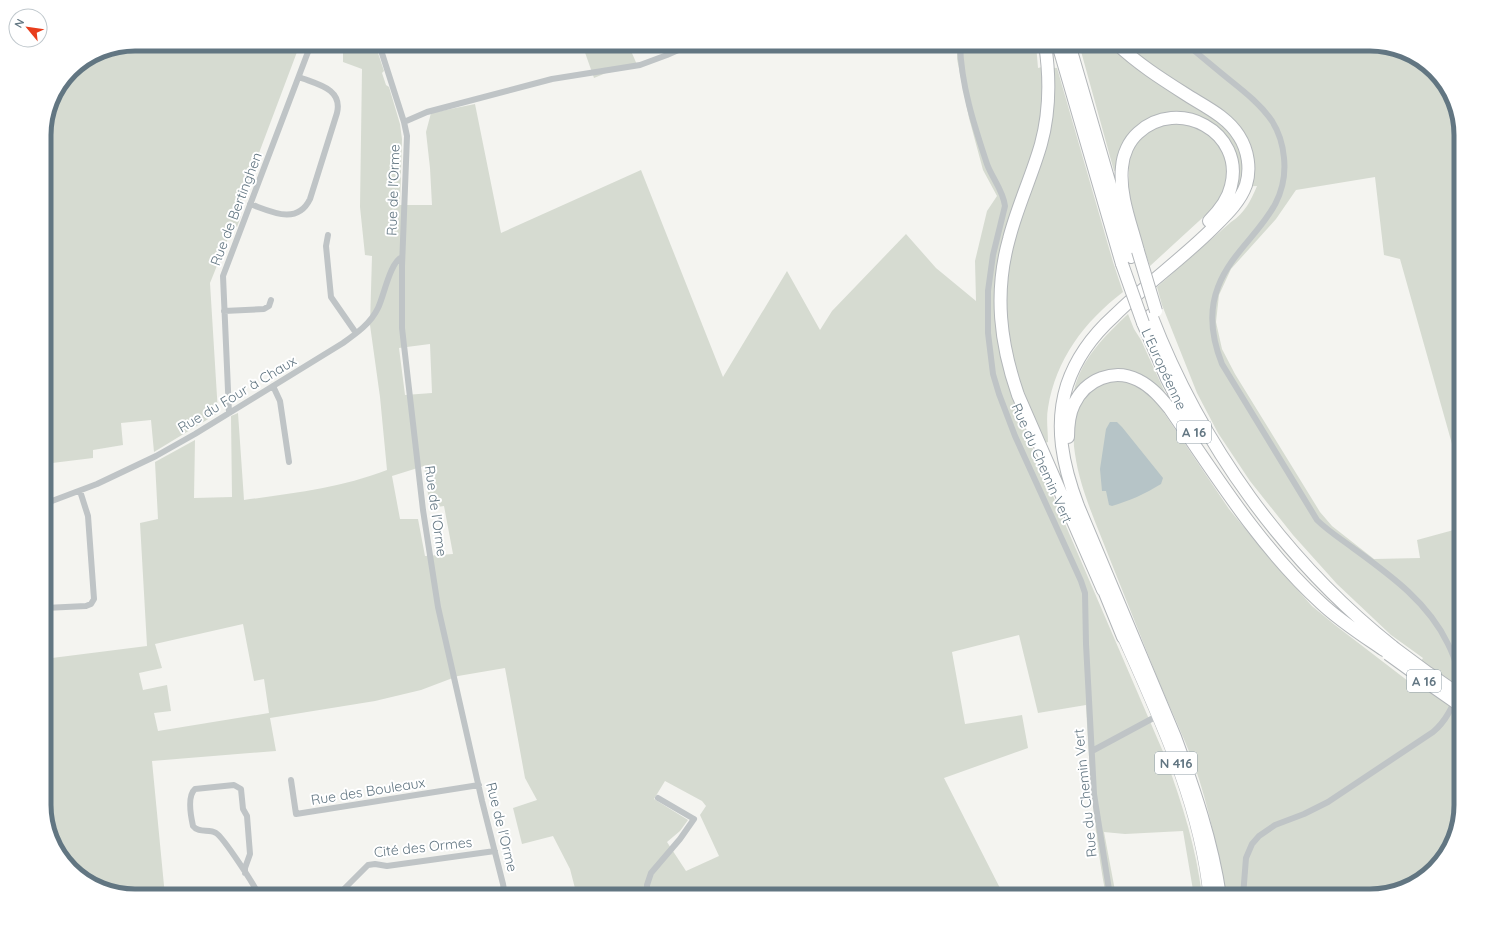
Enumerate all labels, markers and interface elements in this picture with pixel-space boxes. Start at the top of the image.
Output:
north arrow [8,8,48,48]
text: N [11,16,27,30]
street label: Rue de l'Orme [382,144,404,236]
street label: Rue de Bertinghen [206,150,266,268]
street label: L'Européenne [1137,325,1191,413]
street label: Rue du Four à Chaux [174,351,300,437]
street label: Rue du Chemin Vert [1008,400,1077,526]
road number: A 16 [1177,421,1211,443]
street label: Rue de l'Orme [421,464,451,558]
road number: A 16 [1407,670,1441,692]
street label: Rue du Chemin Vert [1069,728,1101,858]
road number: N 416 [1155,752,1197,774]
street label: Rue des Bouleaux [310,773,427,809]
street label: Rue de l'Orme [482,780,522,874]
street label: Cité des Ormes [373,833,473,861]

